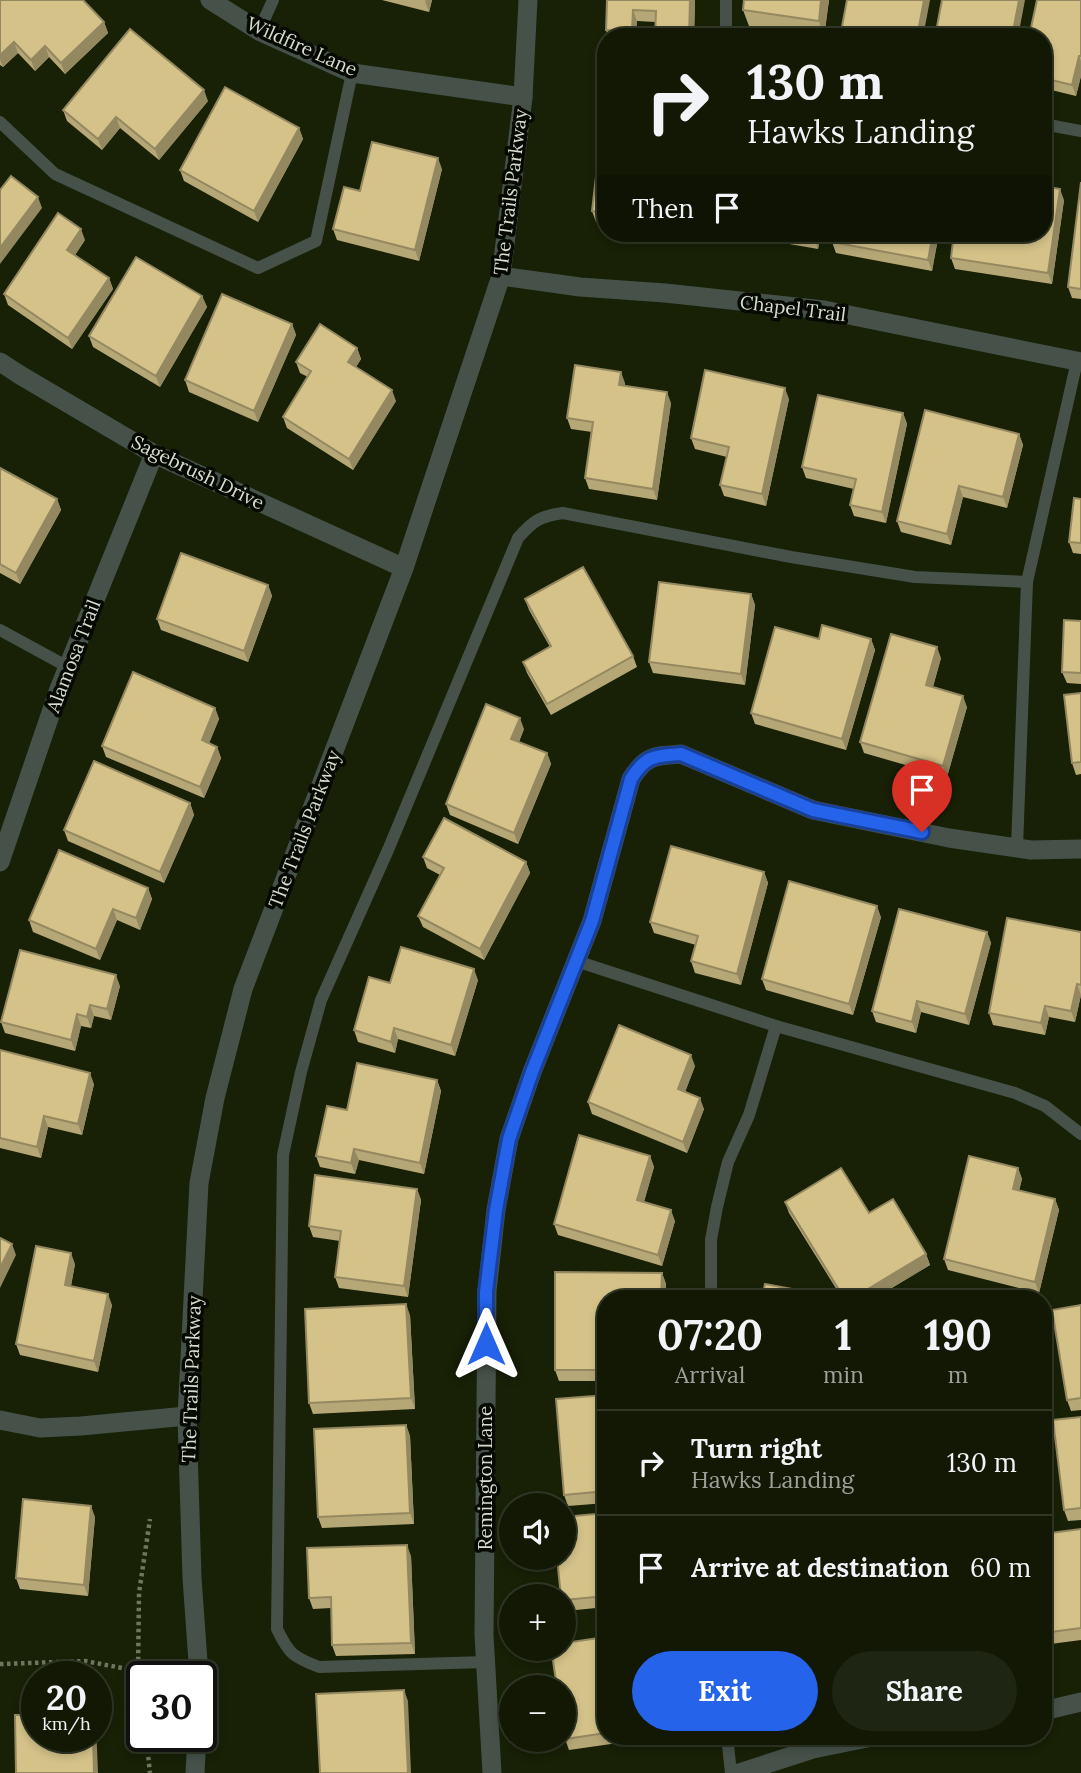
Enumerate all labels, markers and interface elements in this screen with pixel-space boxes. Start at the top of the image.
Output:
street label: Wildfire Lane [243,11,361,81]
text: 130 m [747,50,883,112]
icon: right [632,56,723,147]
street label: The Trails Parkway [488,108,532,276]
text: Hawks Landing [747,111,974,152]
icon: arrive [708,189,746,227]
text: Then [632,192,694,225]
street label: Chapel Trail [739,290,847,326]
street label: Sagebrush Drive [128,430,268,514]
street label: Alamosa Trail [40,596,106,717]
street label: The Trails Parkway [263,747,345,911]
pin [892,760,952,832]
icon: arrive [903,771,941,809]
street label: The Trails Parkway [176,1295,206,1463]
position arrow [449,1307,523,1381]
text: 07:20 [657,1308,763,1362]
text: 1 [835,1308,852,1362]
text: 190 [924,1308,992,1362]
text: Arrival [675,1360,745,1389]
text: min [823,1360,864,1389]
text: m [948,1360,968,1389]
street label: Remington Lane [473,1406,497,1550]
text: Turn right [691,1432,822,1465]
icon: right [632,1444,670,1482]
text: 130 m [947,1446,1017,1479]
text: Hawks Landing [691,1465,854,1494]
map controls [499,1493,576,1752]
button: sound [499,1493,576,1570]
icon: arrive [632,1549,670,1587]
text: Arrive at destination [691,1551,949,1584]
text: 60 m [970,1551,1031,1584]
button: + [499,1584,576,1661]
button: Exit [632,1651,818,1731]
button: Share [832,1651,1017,1731]
speed limit sign: 30 [126,1661,217,1752]
text: 20 [46,1675,87,1720]
button: − [499,1675,576,1752]
text: km/h [42,1712,91,1735]

